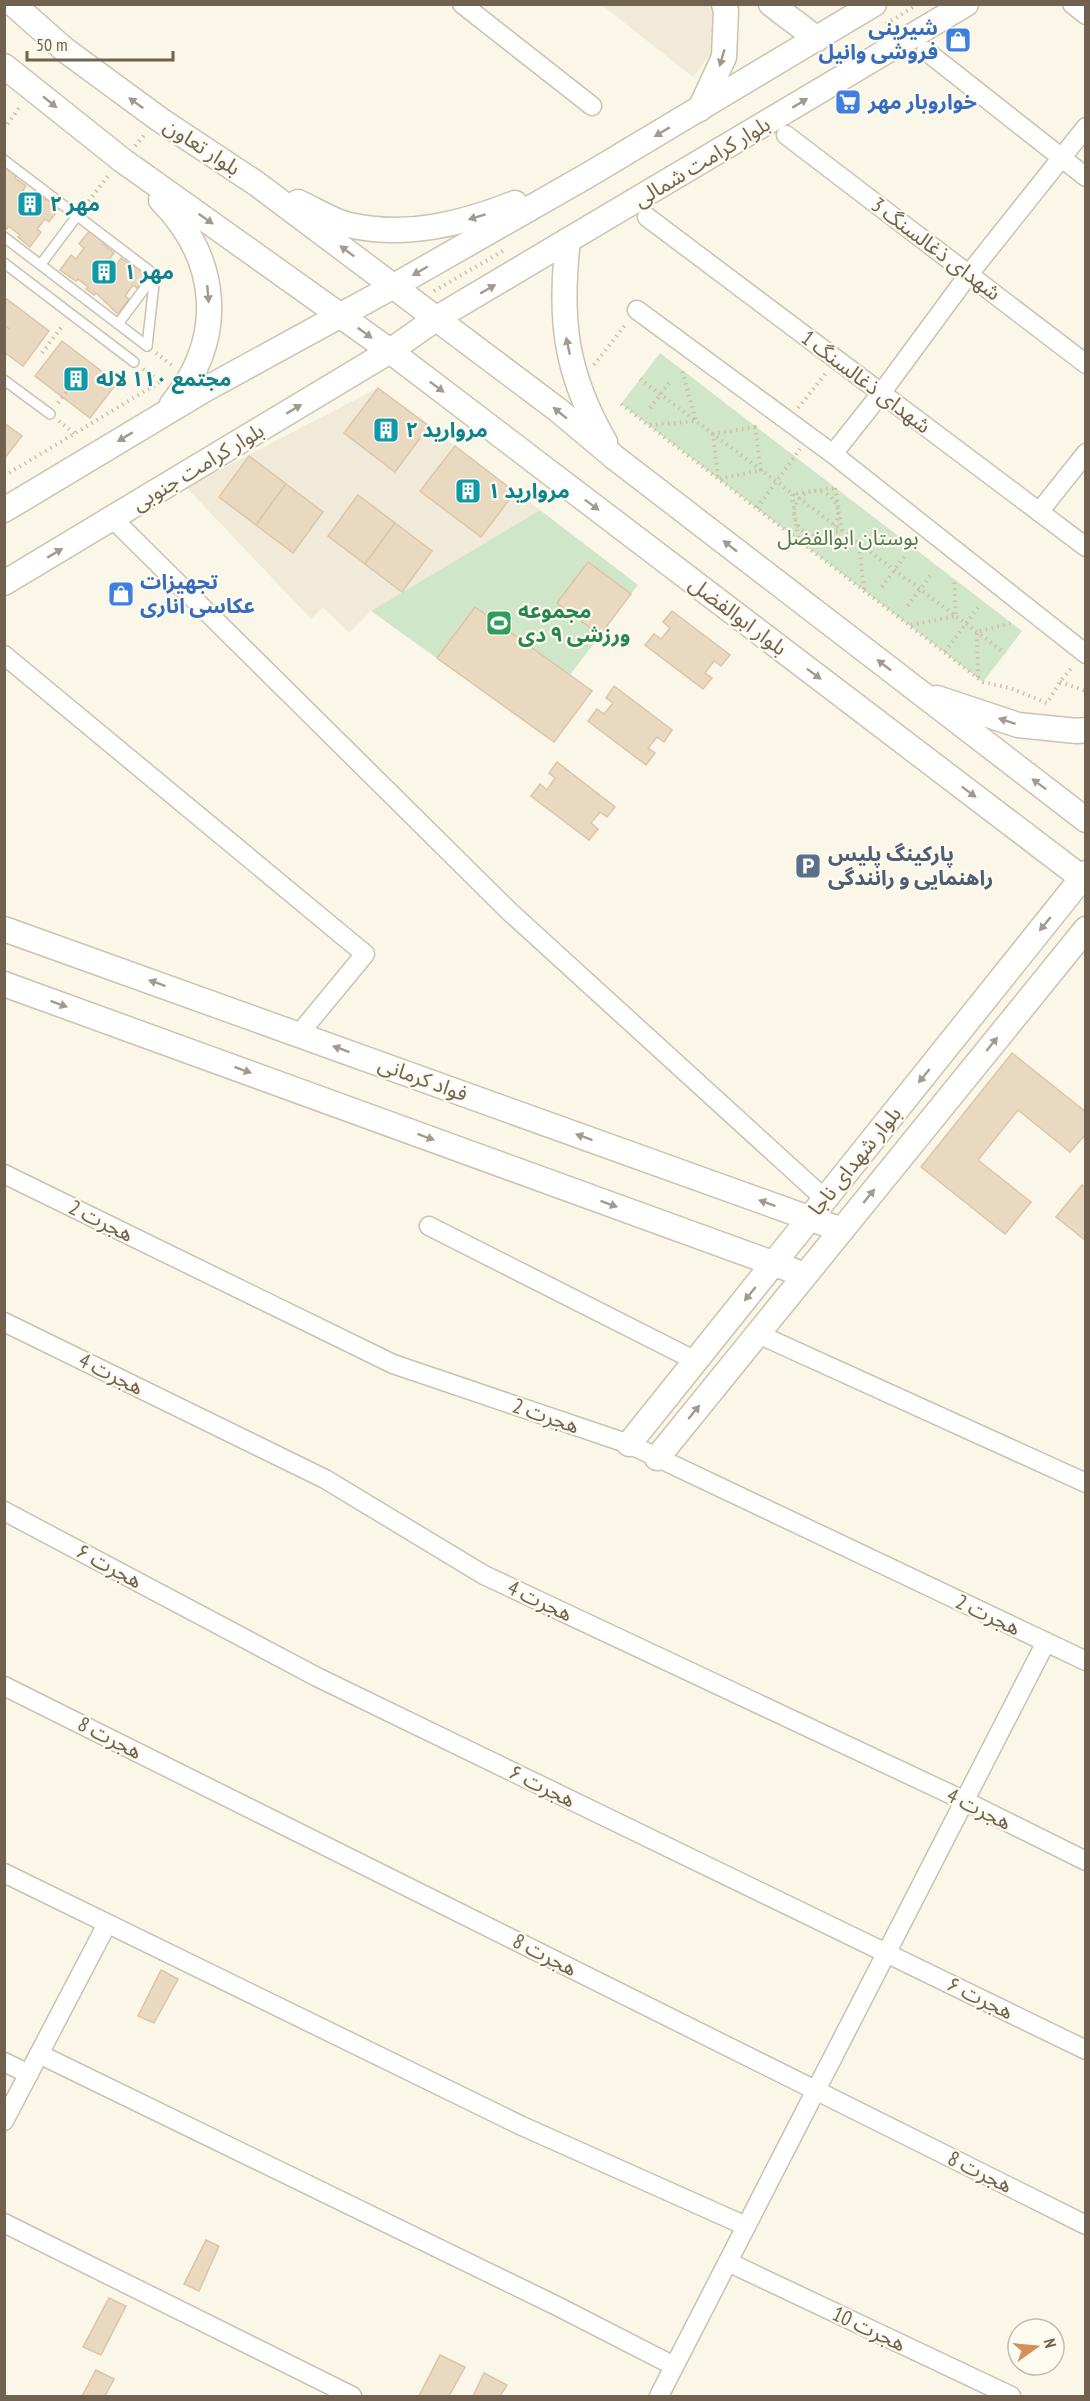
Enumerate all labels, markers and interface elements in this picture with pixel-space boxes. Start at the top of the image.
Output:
place label: شیرینی فروشی وانیل [818,14,938,65]
scale bar [27,24,172,62]
shop icon: شیرینی فروشی وانیل [943,25,973,55]
text: 50 m [36,33,68,56]
one-way arrow [717,49,726,67]
supermarket icon: خواروبار مهر [833,87,863,117]
place label: خواروبار مهر [867,88,977,115]
one-way arrow [42,96,58,109]
one-way arrow [129,97,144,109]
one-way arrow [792,98,808,109]
street label: بلوار کرامت شمالی [629,110,775,213]
street label: بلوار تعاون [159,112,246,181]
one-way arrow [654,126,670,137]
building icon: مهر ۲ [15,189,45,219]
place label: مهر ۲ [50,190,100,217]
street label: شهدای ذغالسنگ 3 [866,191,1006,306]
one-way arrow [197,213,213,225]
one-way arrow [468,213,486,222]
one-way arrow [340,245,356,257]
building icon: مهر ۱ [89,257,119,287]
place label: مهر ۱ [124,258,174,285]
one-way arrow [411,266,428,276]
one-way arrow [203,284,213,303]
one-way arrow [480,284,497,294]
street label: شهدای ذغالسنگ 1 [796,324,936,439]
one-way arrow [357,327,373,339]
one-way arrow [563,336,572,355]
building icon: مجتمع ۱۱۰ لاله [61,364,91,394]
place label: مجتمع ۱۱۰ لاله [96,365,231,394]
one-way arrow [429,380,445,393]
one-way arrow [286,404,302,415]
one-way arrow [552,406,568,419]
building icon: مروارید ۲ [371,415,401,445]
place label: مروارید ۲ [406,416,488,443]
street label: بلوار کرامت جنوبی [127,417,269,517]
one-way arrow [117,432,133,443]
building icon: مروارید ۱ [453,476,483,506]
place label: مروارید ۱ [488,477,570,504]
one-way arrow [584,498,600,511]
park label: بوستان ابوالفضل [777,524,919,551]
one-way arrow [722,541,737,553]
one-way arrow [47,548,64,558]
place label: تجهیزات عکاسی اناری [140,568,255,619]
street label: بلوار ابوالفضل [684,570,793,661]
shop icon: تجهیزات عکاسی اناری [106,579,136,609]
place label: مجموعه ورزشی ۹ دی [518,597,630,648]
sports icon: مجموعه ورزشی ۹ دی [484,608,514,638]
one-way arrow [877,660,892,672]
one-way arrow [806,668,822,680]
one-way arrow [998,716,1016,726]
one-way arrow [1031,778,1047,790]
one-way arrow [961,786,977,798]
place label: پارکینگ پلیس راهنمایی و رانندگی [828,840,993,891]
parking icon: پارکینگ پلیس راهنمایی و رانندگی [793,851,823,881]
one-way arrow [1040,916,1052,931]
one-way arrow [148,978,166,988]
one-way arrow [51,999,69,1009]
one-way arrow [986,1036,999,1052]
one-way arrow [332,1044,350,1054]
street label: فواد کرمانی [375,1050,472,1107]
one-way arrow [234,1066,252,1076]
one-way arrow [917,1068,930,1084]
street label: بلوار شهدای ناجا [802,1101,907,1221]
one-way arrow [574,1131,592,1141]
one-way arrow [417,1133,435,1143]
one-way arrow [863,1188,875,1203]
street label: هجرت 2 [65,1193,138,1248]
one-way arrow [758,1197,776,1207]
one-way arrow [600,1200,618,1209]
one-way arrow [743,1286,756,1302]
street label: هجرت 4 [75,1346,148,1401]
street label: هجرت 2 [509,1392,583,1439]
one-way arrow [687,1404,700,1420]
street label: هجرت ۶ [72,1537,147,1594]
street label: هجرت 4 [503,1574,577,1627]
street label: هجرت 2 [951,1588,1025,1641]
street label: هجرت 8 [74,1710,147,1765]
street label: هجرت ۶ [504,1758,580,1813]
street label: هجرت 4 [943,1781,1016,1836]
street label: هجرت 8 [509,1927,582,1982]
street label: هجرت ۶ [942,1970,1018,2025]
street label: هجرت 8 [944,2144,1017,2199]
street label: هجرت 10 [828,2300,910,2357]
north arrow [1006,2317,1066,2377]
text: N [1040,2336,1061,2350]

